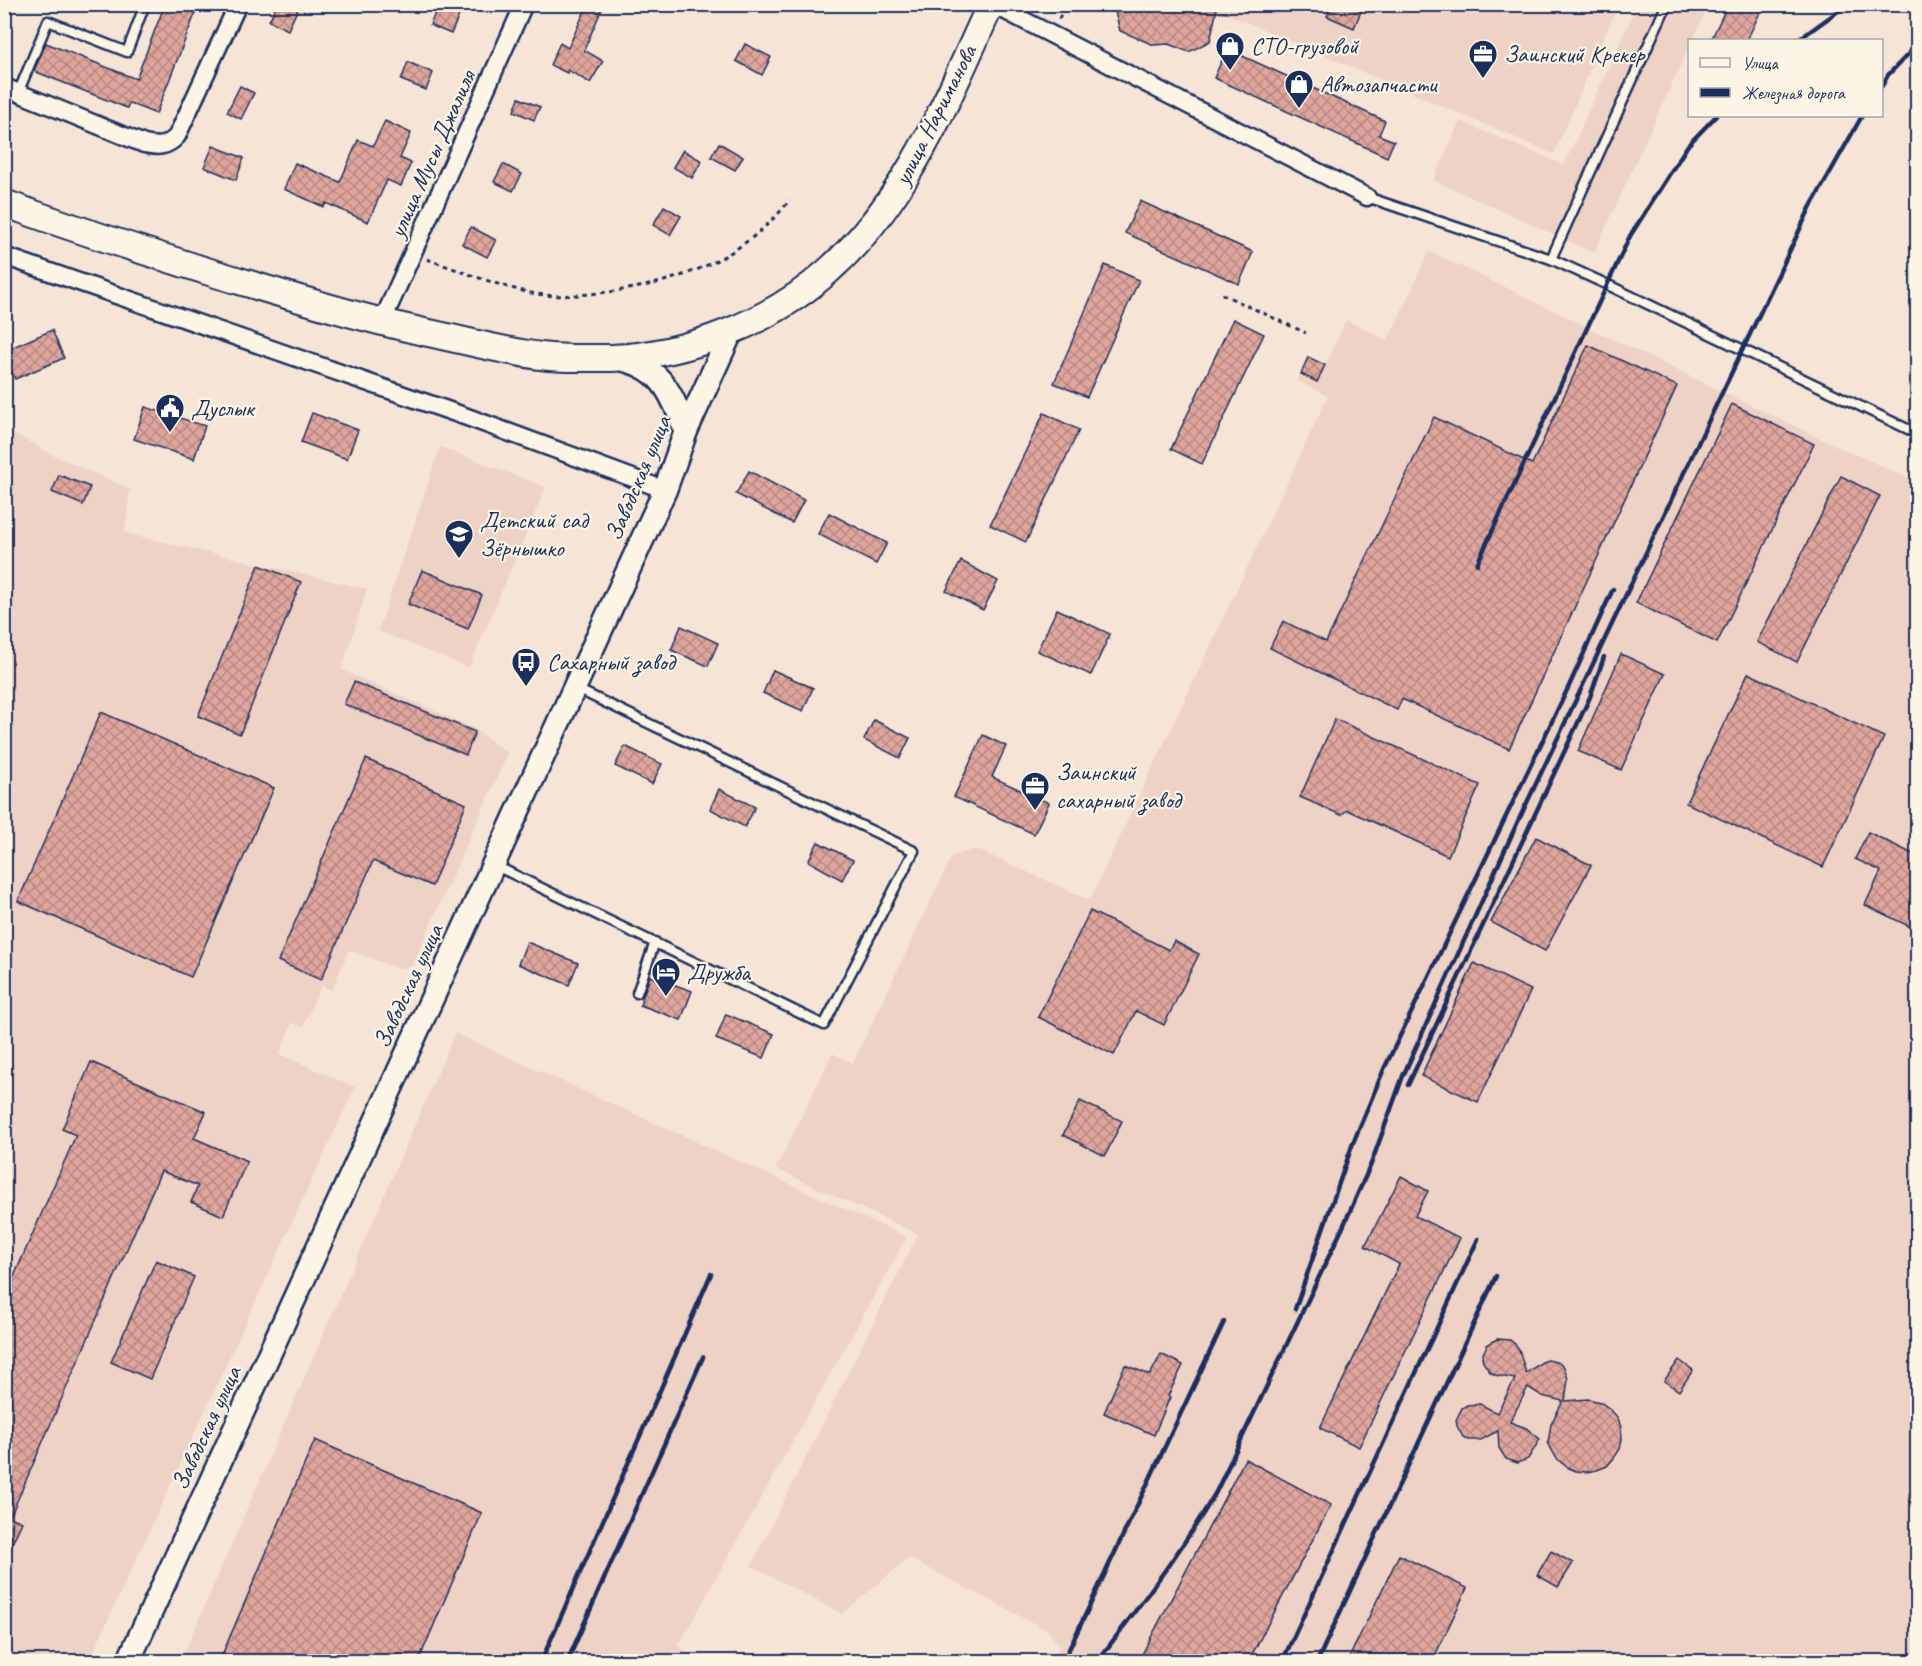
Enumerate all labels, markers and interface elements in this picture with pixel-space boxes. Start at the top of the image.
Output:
shop icon: СТО-грузовой [1214,30,1246,72]
place label: СТО-грузовой [1251,31,1360,61]
office icon: Заинский Крекер [1467,38,1499,80]
street label: улица Нариманова [886,39,984,192]
place label: Заинский Крекер [1504,39,1646,69]
legend [1688,39,1883,117]
text: Улица [1742,52,1779,74]
street label: улица Мусы Джалиля [381,64,483,244]
shop icon: Автозапчасти [1283,68,1315,110]
place label: Автозапчасти [1320,69,1439,99]
text: Железная дорога [1742,82,1846,105]
public building icon: Дуслык [154,392,186,434]
place label: Дуслык [191,393,256,423]
street label: Заводская улица [598,410,678,545]
place label: Детский сад Зёрнышко [480,505,590,563]
school or university icon: Детский сад Зёрнышко [443,518,475,560]
bus stop icon: Сахарный завод [510,646,542,688]
place label: Сахарный завод [547,647,678,678]
place label: Заинский сахарный завод [1056,757,1184,816]
office icon: Заинский сахарный завод [1019,770,1051,812]
street label: Заводская улица [366,918,450,1053]
hotel icon: Дружба [650,956,682,998]
place label: Дружба [687,957,751,987]
street label: Заводская улица [164,1360,248,1495]

